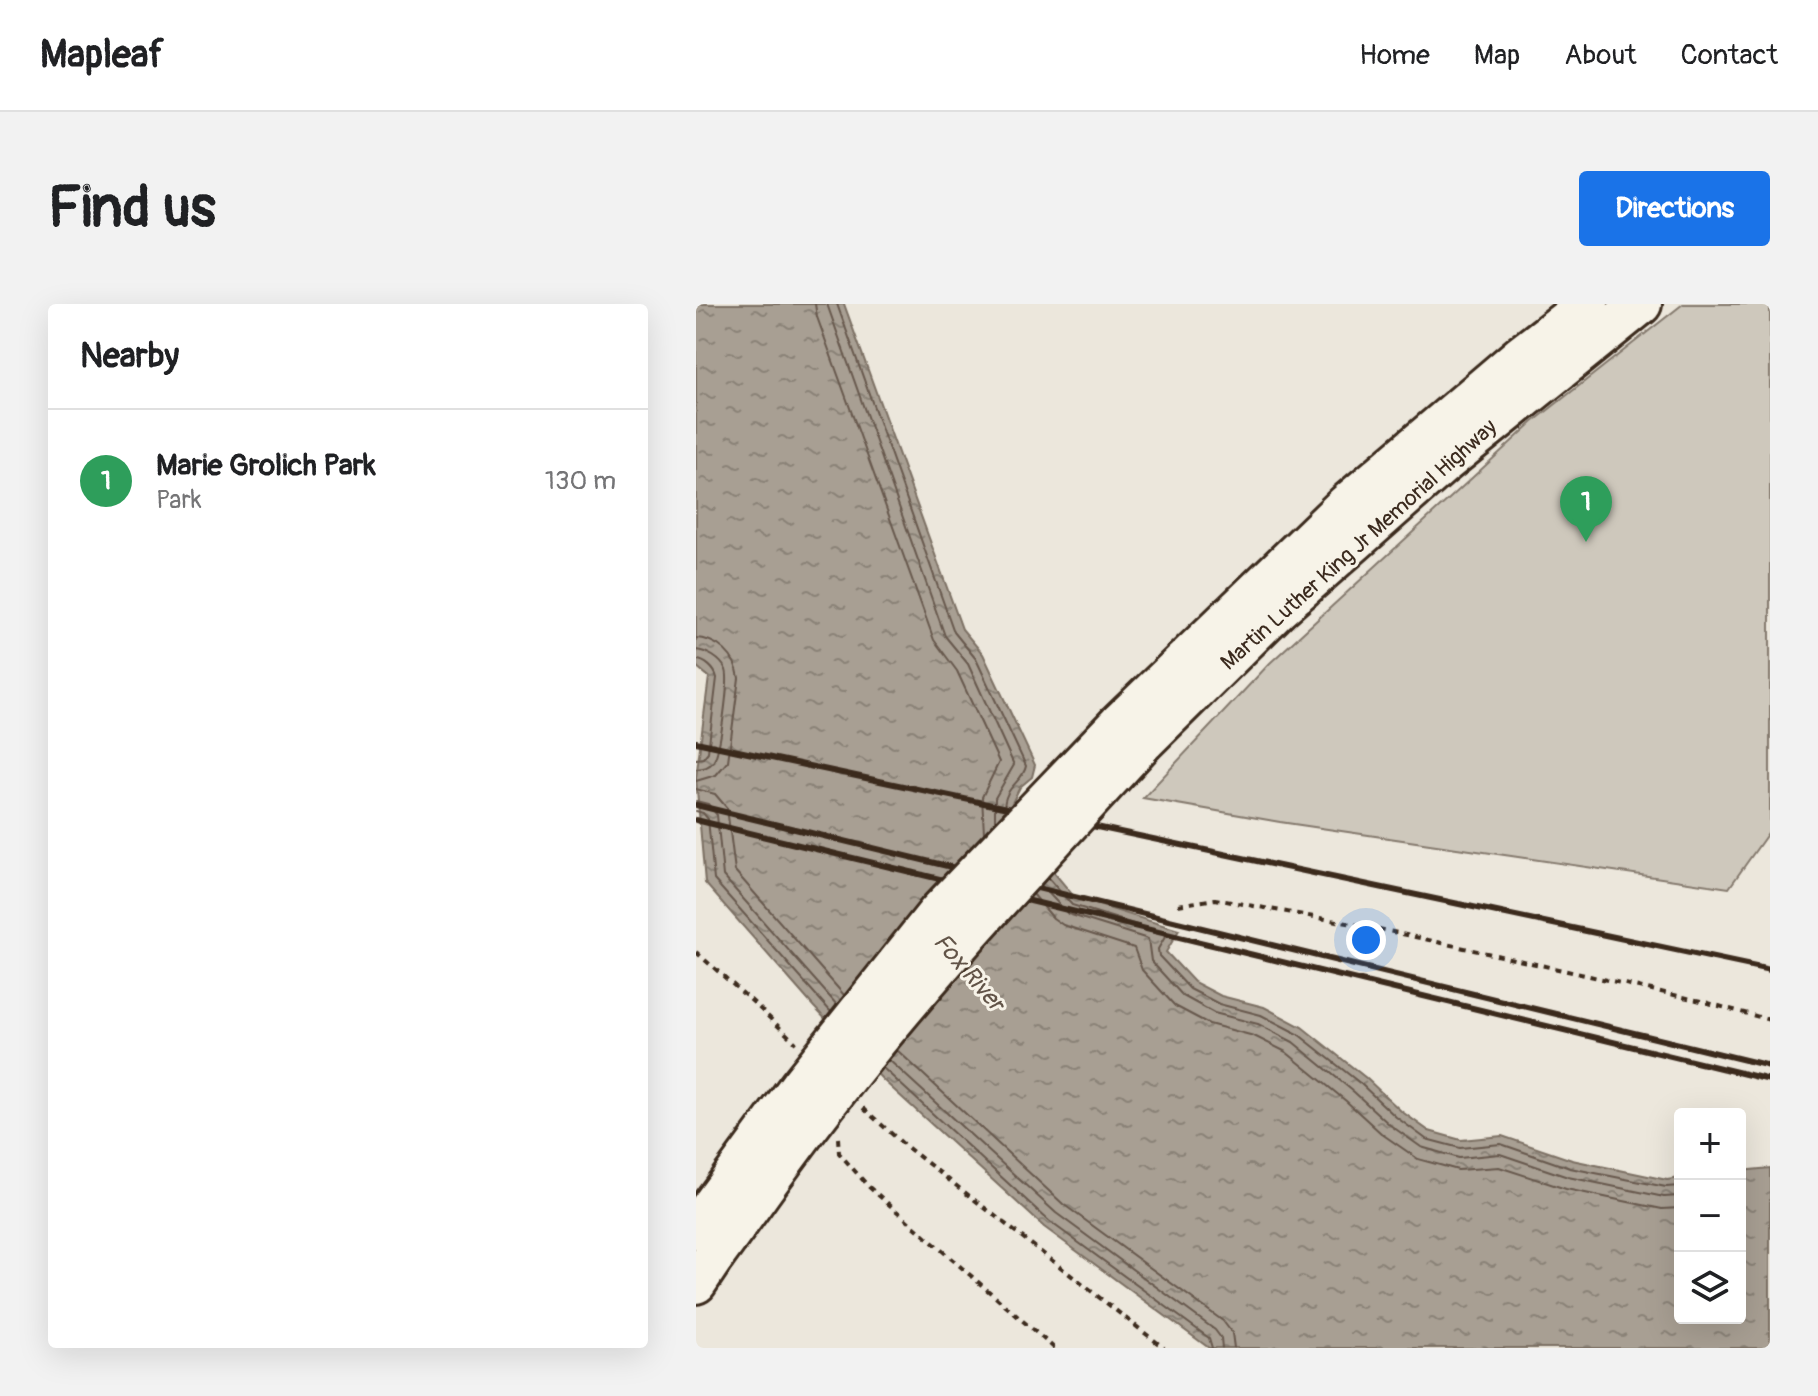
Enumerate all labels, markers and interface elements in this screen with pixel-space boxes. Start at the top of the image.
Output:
text: Mapleaf [40,31,164,79]
text: Home [1359,38,1430,73]
text: Map [1474,38,1520,73]
text: About [1564,38,1637,73]
text: Contact [1681,38,1778,73]
button: Directions [1579,171,1770,246]
text: Find us [48,174,216,243]
text: Nearby [80,335,179,378]
street label: Martin Luther King Jr Memorial Highway [1215,413,1503,676]
text: Marie Grolich Park [156,447,376,484]
text: 1 [101,465,111,497]
text: 130 m [545,465,616,497]
pin: 1 [1560,476,1612,542]
text: Park [156,484,202,516]
your location [1346,920,1386,960]
water label: Fox River [927,928,1012,1020]
map controls [1674,1108,1746,1324]
button: + [1674,1108,1746,1180]
button: − [1674,1180,1746,1252]
button: layers [1674,1252,1746,1324]

